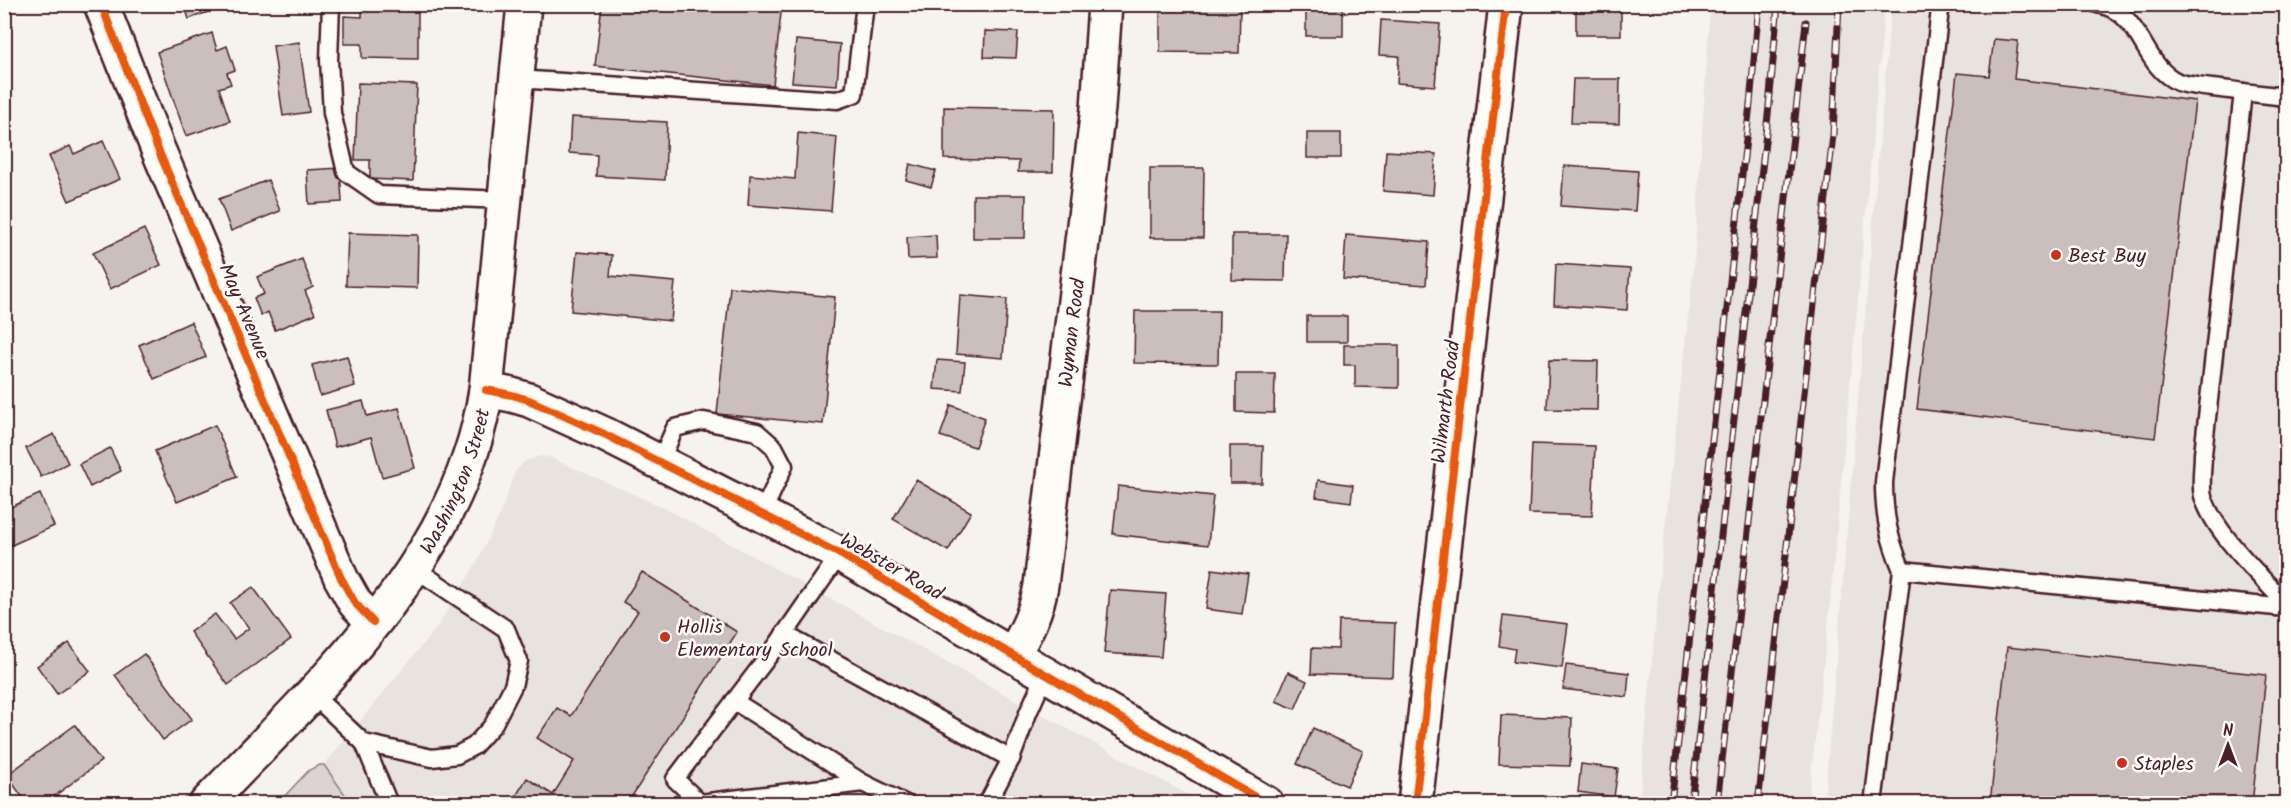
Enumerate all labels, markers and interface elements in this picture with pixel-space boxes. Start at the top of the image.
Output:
place label: Best Buy [2068,241,2146,273]
marker: Best Buy [2049,248,2063,262]
street label: May Avenue [209,259,278,365]
street label: Wyman Road [1051,276,1096,389]
street label: Wilmarth Road [1424,338,1471,466]
street label: Washington Street [412,406,500,561]
street label: Webster Road [833,525,950,611]
place label: Hollis Elementary School [677,612,833,667]
marker: Hollis Elementary School [658,630,672,644]
north arrow [2198,715,2258,775]
text: N [2223,719,2233,744]
place label: Staples [2134,749,2194,781]
marker: Staples [2115,756,2129,770]

